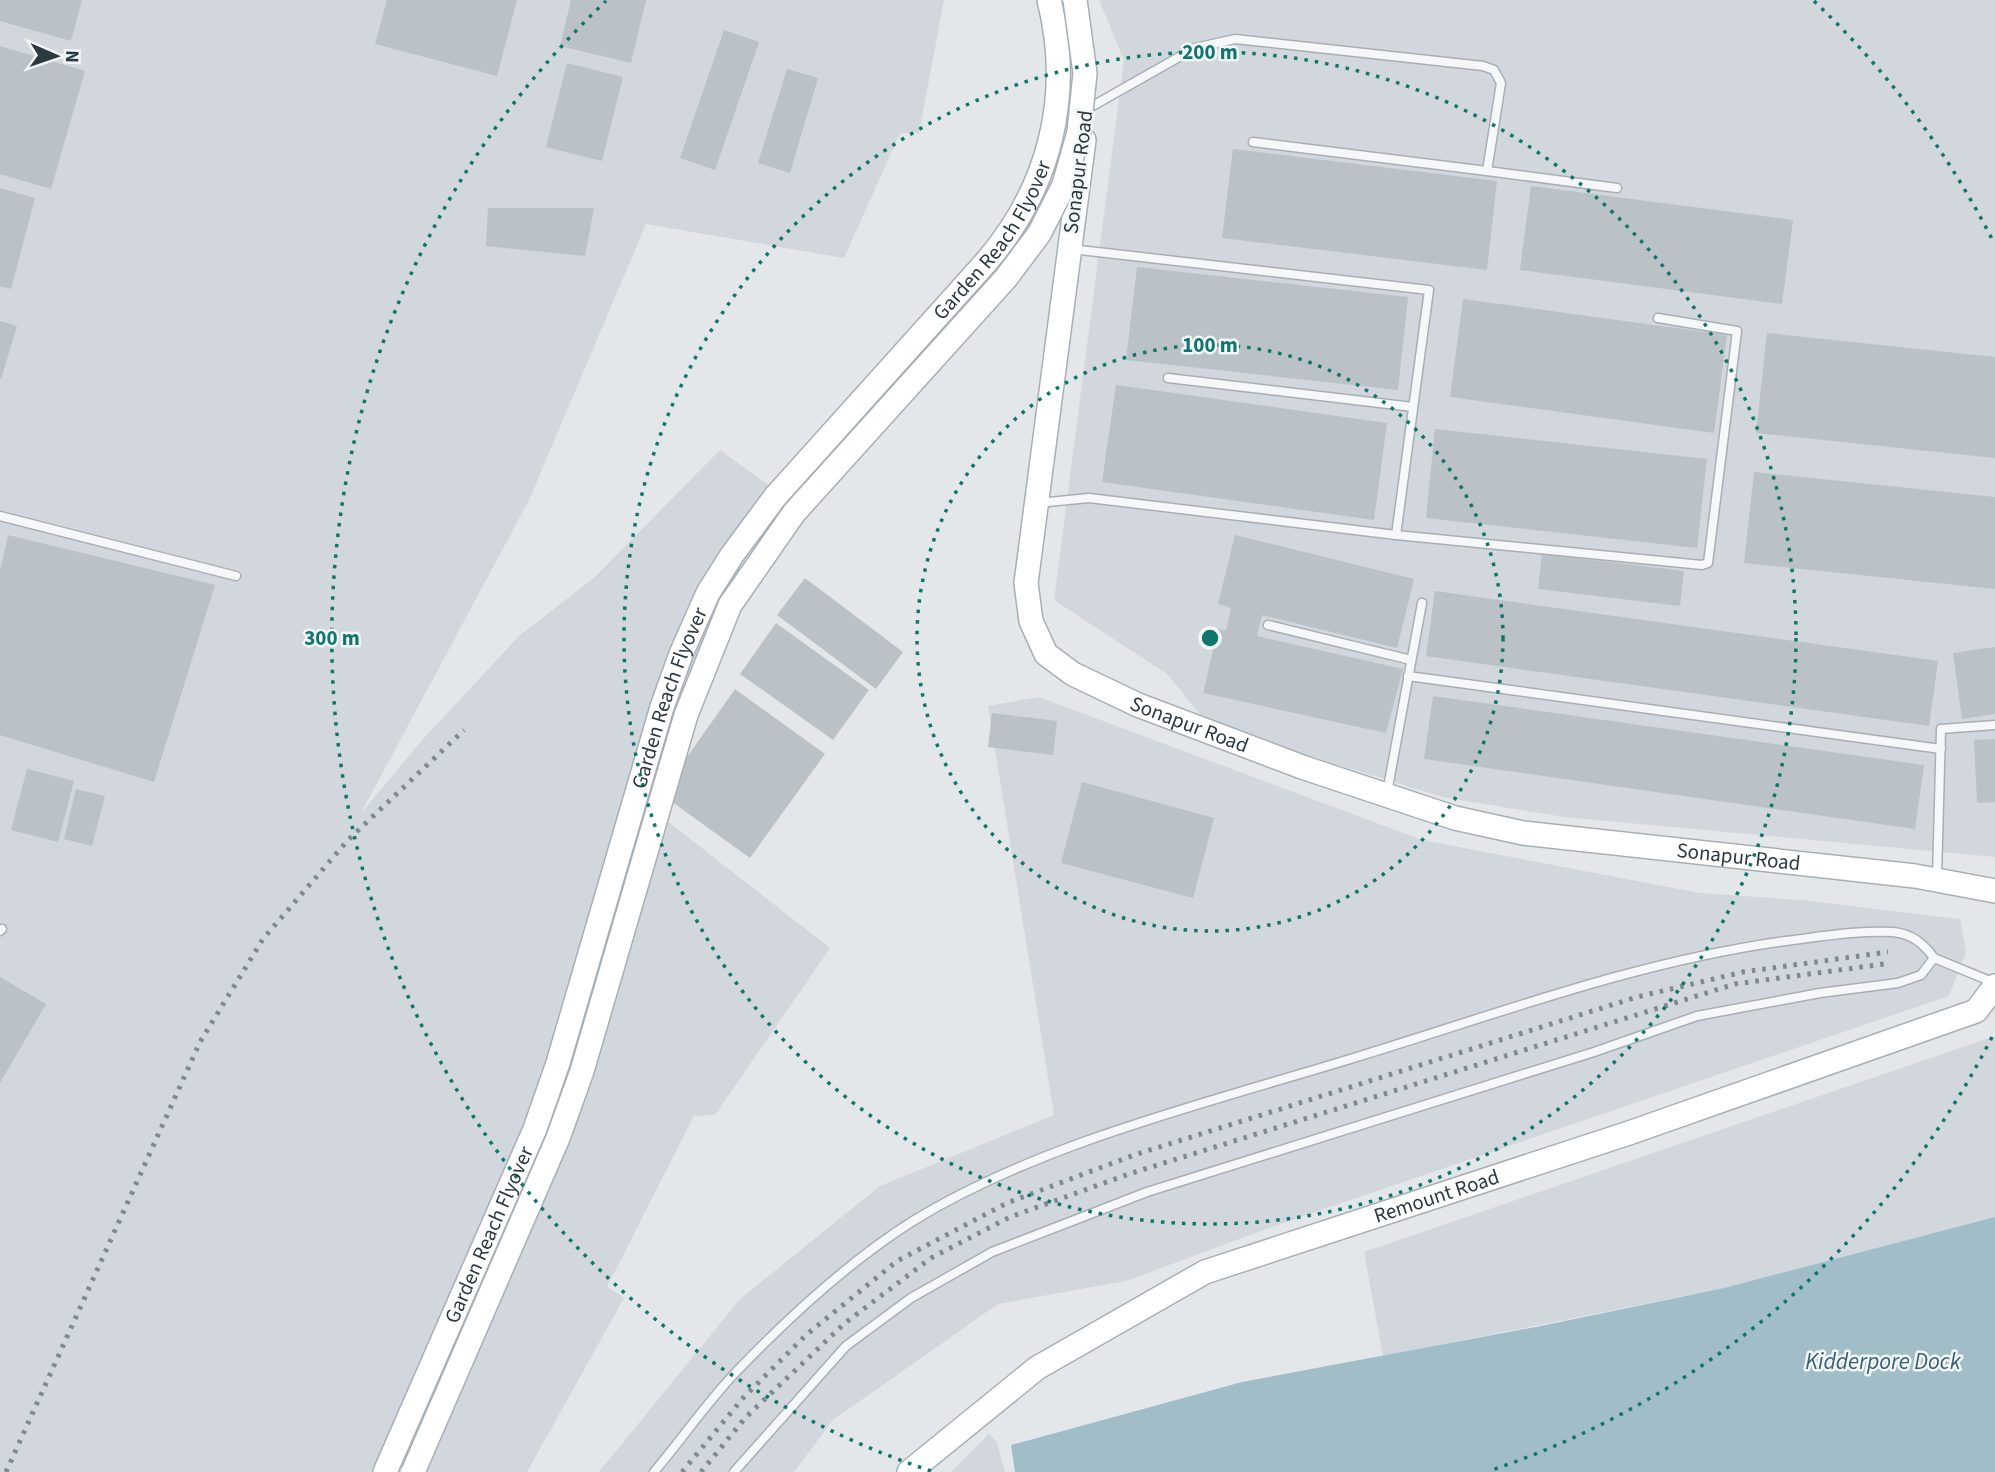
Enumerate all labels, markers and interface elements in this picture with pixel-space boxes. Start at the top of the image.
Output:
north arrow [21,21,91,91]
text: 200 m [1182,37,1238,67]
text: N [58,50,85,63]
street label: Sonapur Road [1056,108,1100,236]
street label: Garden Reach Flyover [926,156,1058,327]
text: 100 m [1182,330,1238,360]
street label: Garden Reach Flyover [624,602,715,792]
text: 300 m [304,623,360,653]
centre of rings [1198,626,1222,650]
street label: Sonapur Road [1125,688,1253,760]
street label: Sonapur Road [1675,835,1802,878]
street label: Garden Reach Flyover [437,1141,541,1328]
street label: Remount Road [1370,1162,1503,1231]
water label: Kidderpore Dock [1805,1345,1962,1378]

